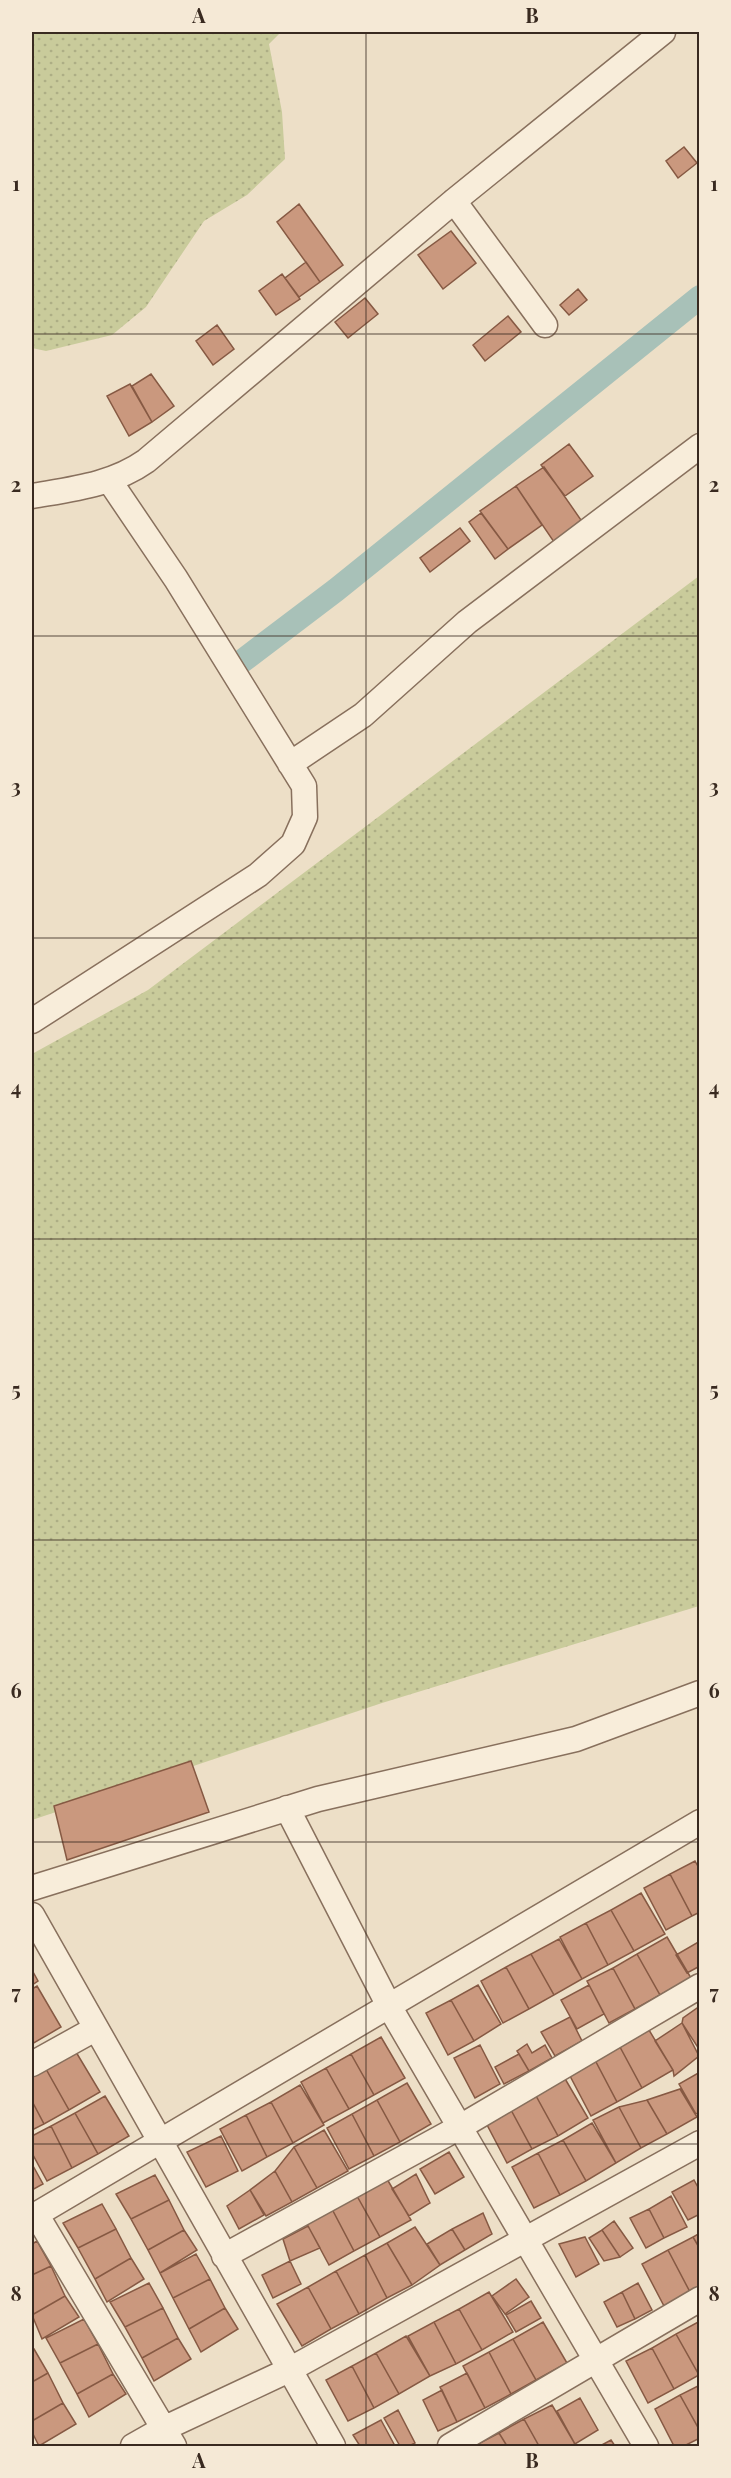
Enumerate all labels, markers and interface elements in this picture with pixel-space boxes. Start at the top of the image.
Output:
text: A [191,1,206,28]
text: B [525,1,539,28]
text: 1 [12,169,20,196]
text: 1 [710,169,718,196]
text: 2 [11,470,21,497]
text: 2 [709,470,719,497]
text: 3 [11,772,21,799]
text: 3 [709,772,719,799]
text: 4 [11,1073,21,1100]
text: 4 [709,1073,719,1100]
text: 5 [11,1375,21,1402]
text: 5 [709,1375,719,1402]
text: 6 [10,1676,22,1703]
text: 6 [708,1676,720,1703]
text: 7 [11,1978,21,2005]
text: 7 [709,1978,719,2005]
text: 8 [10,2279,22,2306]
text: 8 [708,2279,720,2306]
text: A [191,2446,206,2473]
text: B [525,2446,539,2473]

